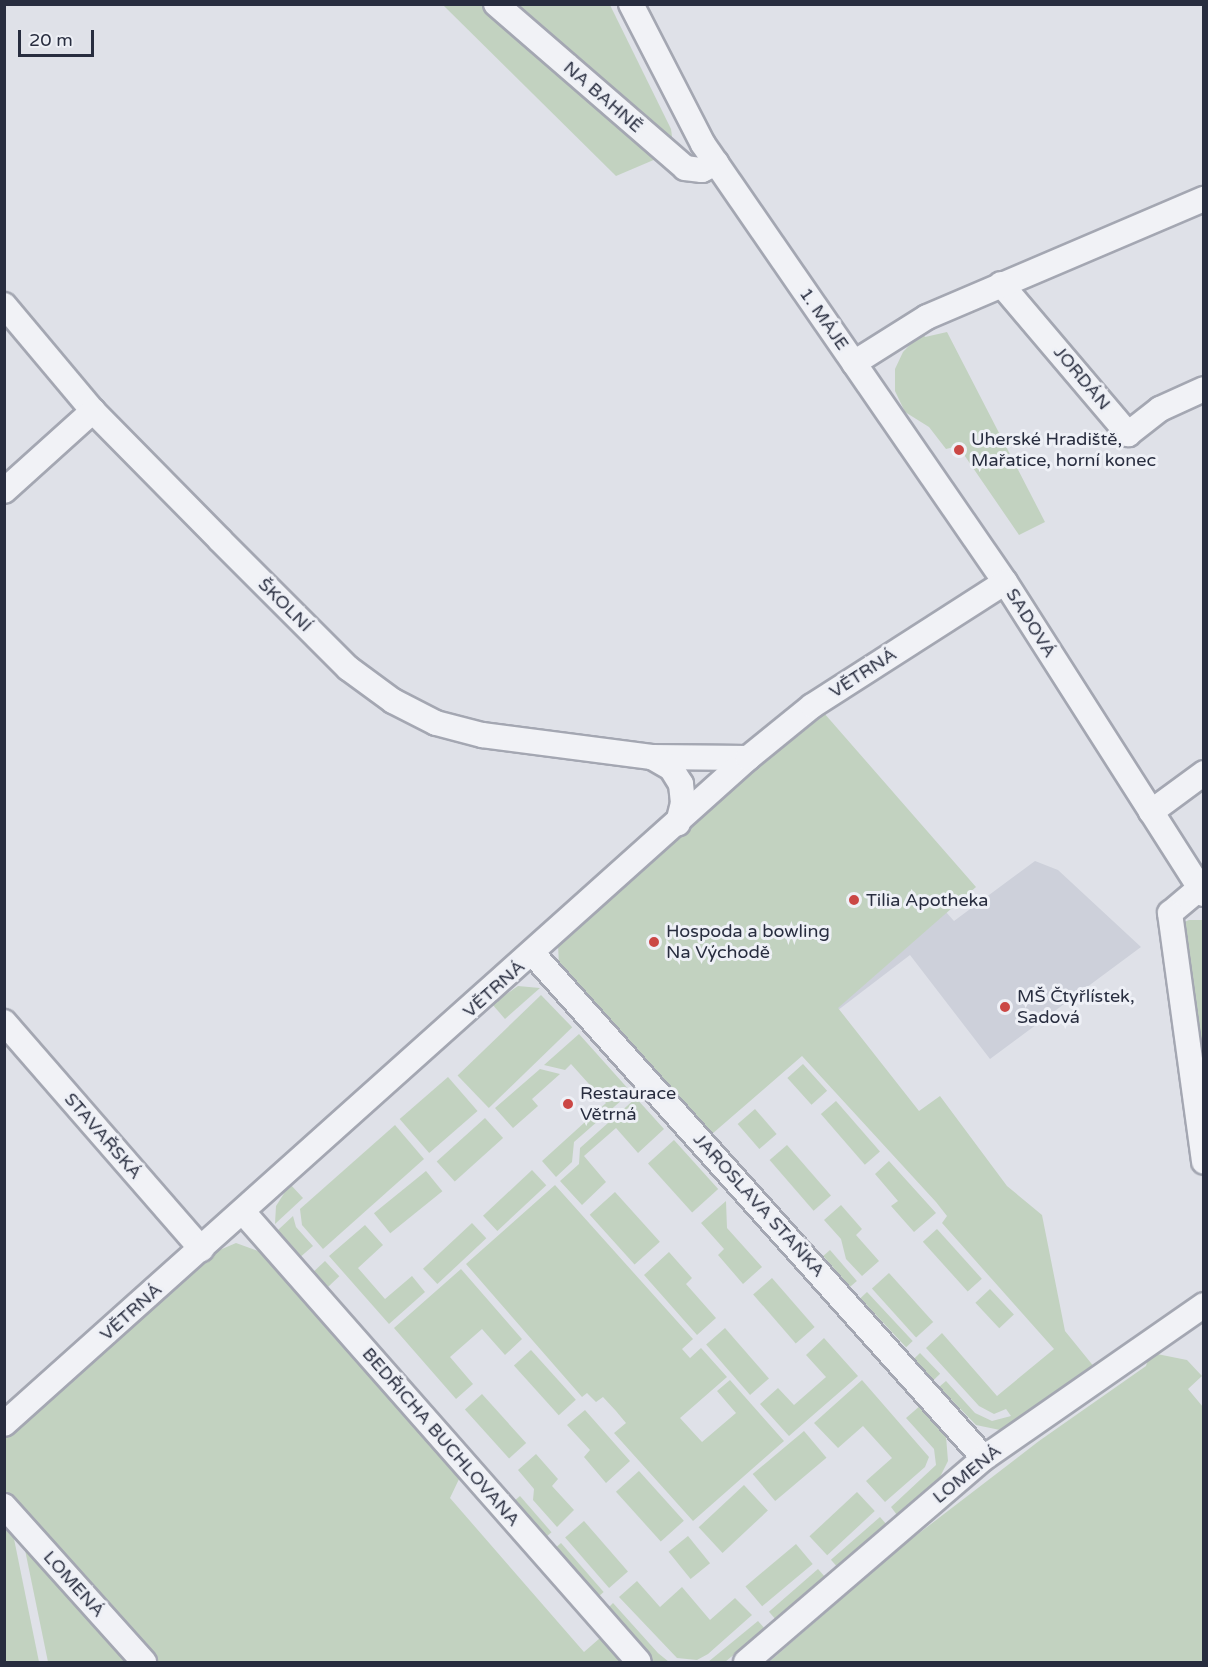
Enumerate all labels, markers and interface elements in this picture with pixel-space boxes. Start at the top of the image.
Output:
scale bar [21,18,98,56]
text: 20 m [29,29,73,51]
street label: NA BAHNĚ [559,57,647,137]
street label: 1. MÁJE [795,284,853,354]
street label: JORDÁN [1049,342,1115,414]
place label: Uherské Hradiště, Mařatice, horní konec [971,429,1156,472]
marker: Uherské Hradiště, Mařatice, horní konec [952,443,966,457]
street label: ŠKOLNÍ [254,574,316,636]
street label: SADOVÁ [1001,584,1061,662]
street label: VĚTRNÁ [825,643,901,703]
place label: Tilia Apotheka [866,889,988,911]
marker: Tilia Apotheka [847,893,861,907]
place label: Hospoda a bowling Na Východě [666,921,830,964]
marker: Hospoda a bowling Na Východě [647,935,661,949]
street label: VĚTRNÁ [459,956,529,1022]
place label: MŠ Čtyřlístek, Sadová [1017,986,1135,1028]
marker: MŠ Čtyřlístek, Sadová [998,1000,1012,1014]
place label: Restaurace Větrná [580,1083,676,1126]
street label: STAVAŘSKÁ [60,1089,146,1183]
marker: Restaurace Větrná [561,1097,575,1111]
street label: JAROSLAVA STAŇKA [689,1129,829,1281]
street label: VĚTRNÁ [96,1279,166,1345]
street label: BEDŘICHA BUCHLOVANA [358,1343,524,1531]
street label: LOMENÁ [928,1440,1006,1508]
street label: LOMENÁ [39,1546,109,1622]

